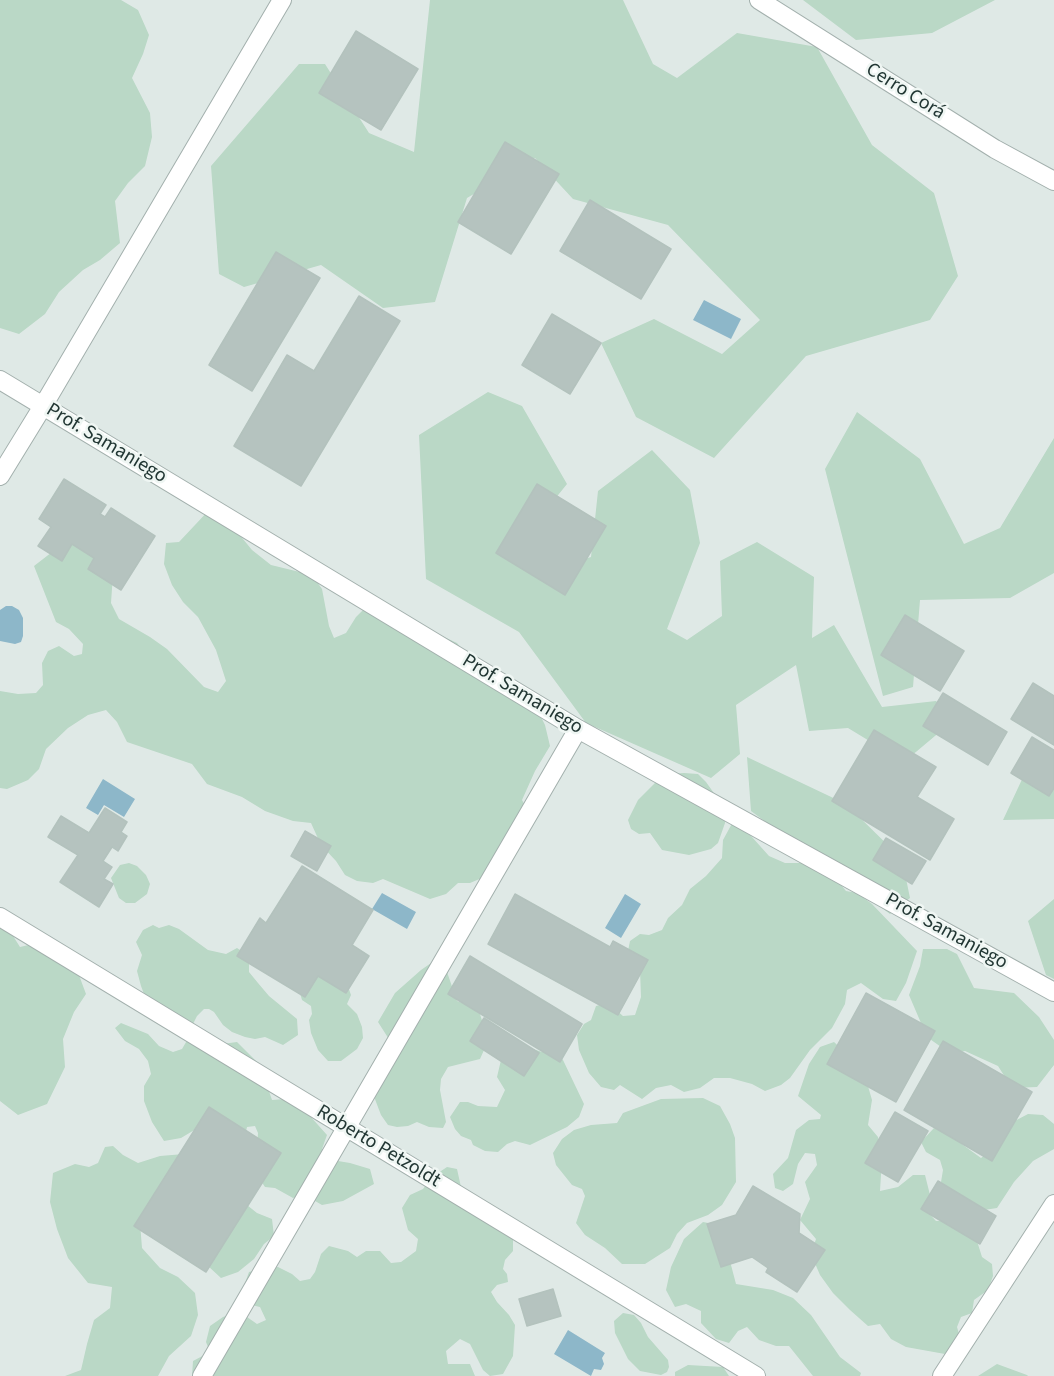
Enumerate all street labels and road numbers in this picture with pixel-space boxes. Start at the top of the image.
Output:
street label: Cerro Corá [861,58,949,126]
street label: Prof. Samaniego [41,399,171,489]
street label: Prof. Samaniego [457,650,587,740]
street label: Prof. Samaniego [881,888,1011,976]
street label: Roberto Petzoldt [312,1100,444,1194]

